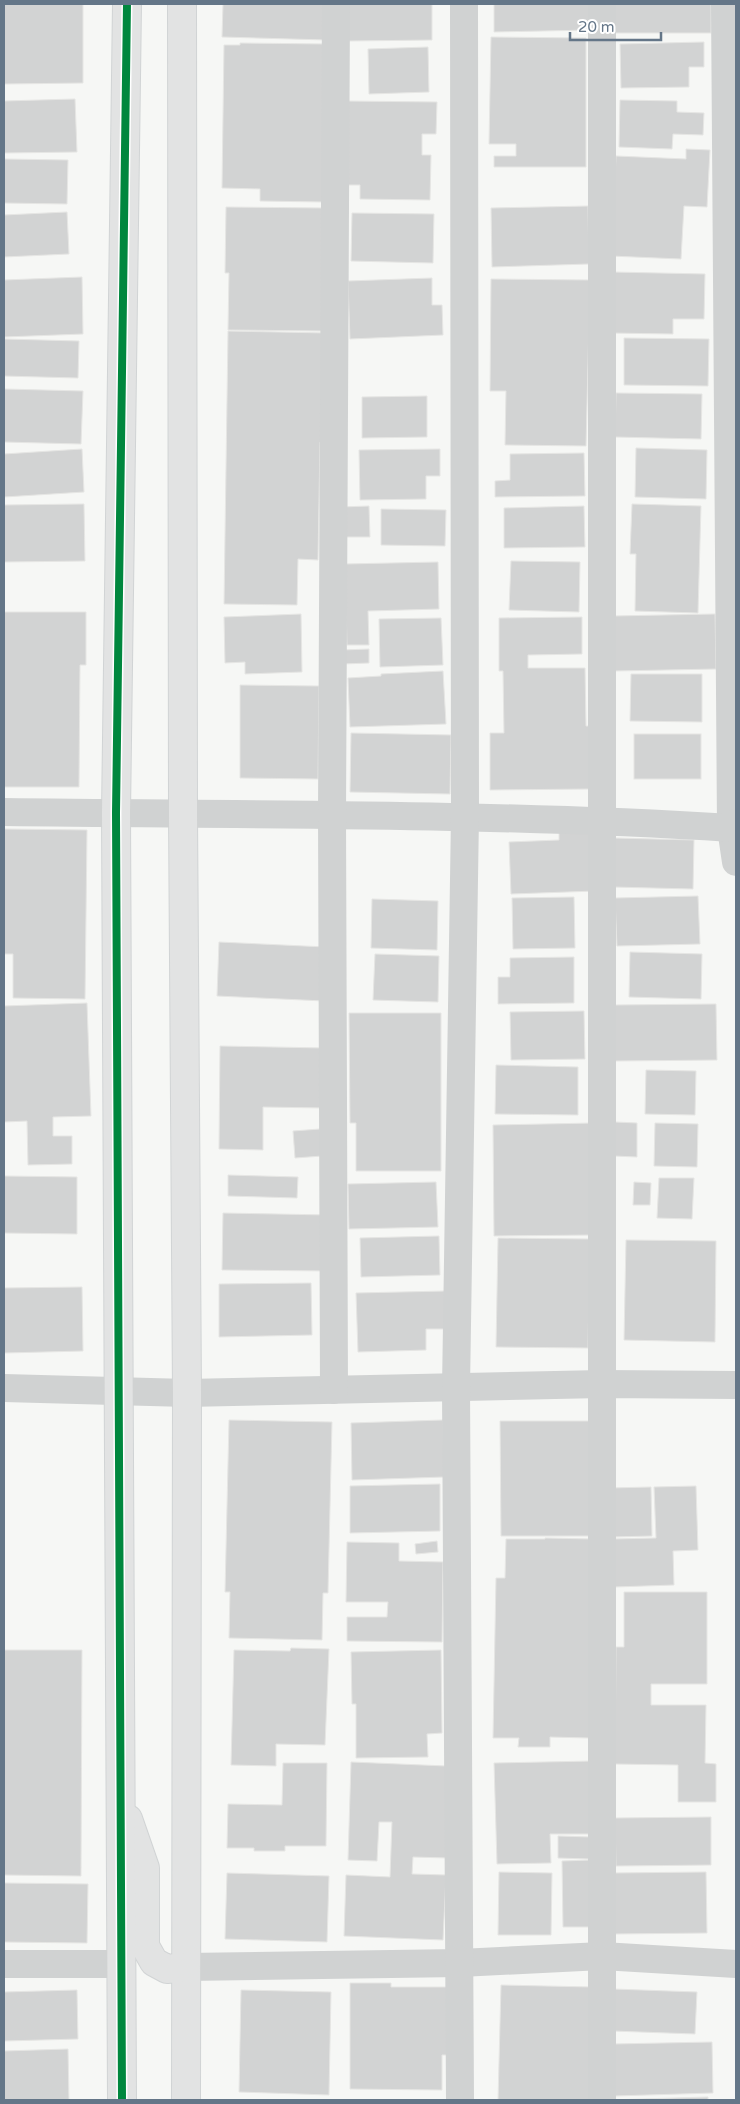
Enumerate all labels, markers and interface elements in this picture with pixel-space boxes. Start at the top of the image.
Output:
scale bar [570,10,661,42]
text: 20 m [578,18,615,36]

